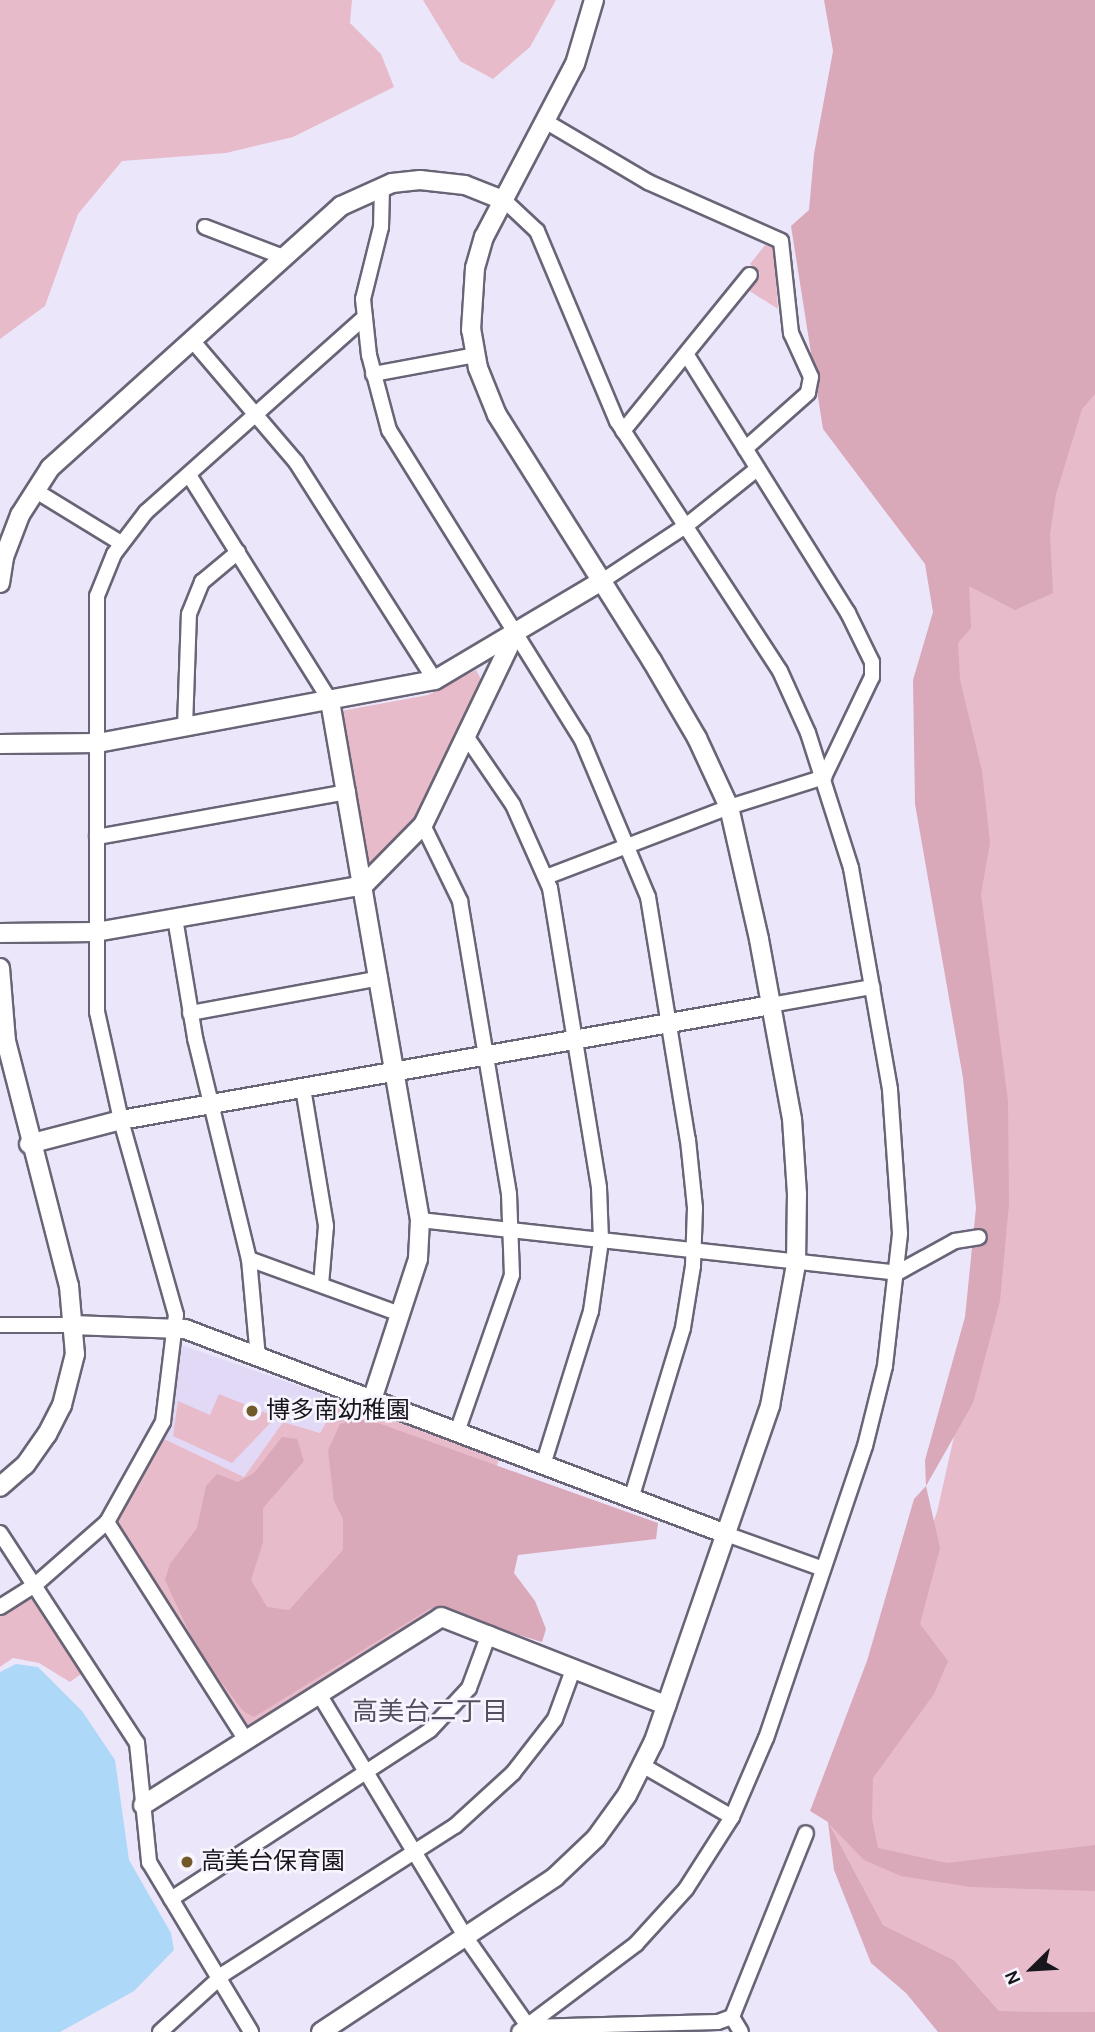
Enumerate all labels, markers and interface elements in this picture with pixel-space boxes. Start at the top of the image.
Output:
place label: 博多南幼稚園 [266,1397,410,1425]
marker: 博多南幼稚園 [244,1403,260,1419]
district label: 高美台二丁目 [352,1696,508,1728]
place label: 高美台保育園 [201,1848,345,1876]
marker: 高美台保育園 [179,1854,195,1870]
north arrow [997,1934,1067,2004]
text: N [1000,1967,1026,1988]

